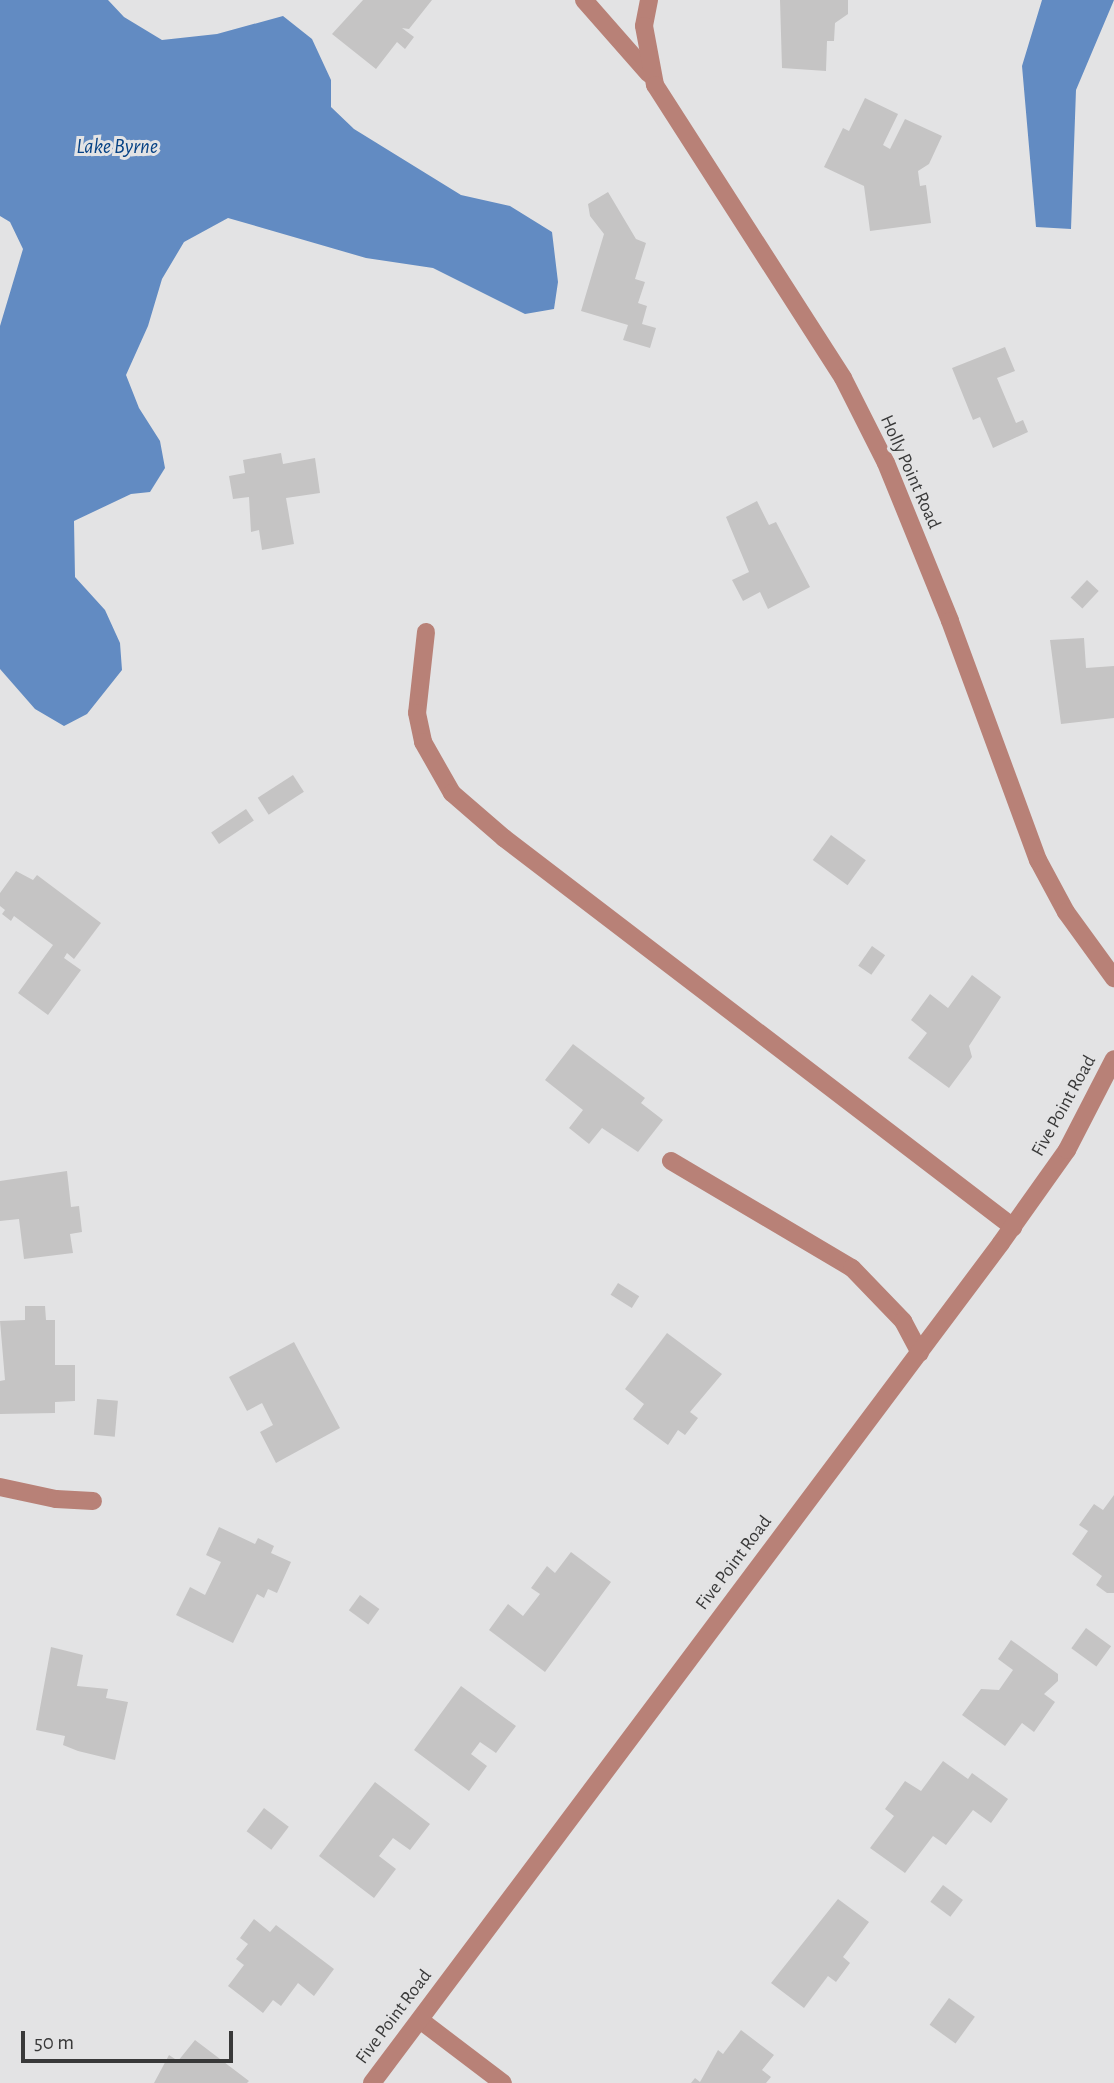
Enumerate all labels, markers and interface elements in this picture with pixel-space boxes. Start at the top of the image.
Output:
water label: Lake Byrne [76,134,158,160]
street label: Holly Point Road [875,411,945,533]
street label: Five Point Road [1027,1051,1101,1161]
street label: Five Point Road [691,1511,777,1615]
street label: Five Point Road [351,1965,437,2069]
scale bar [24,2016,236,2060]
text: 50 m [34,2032,74,2053]

